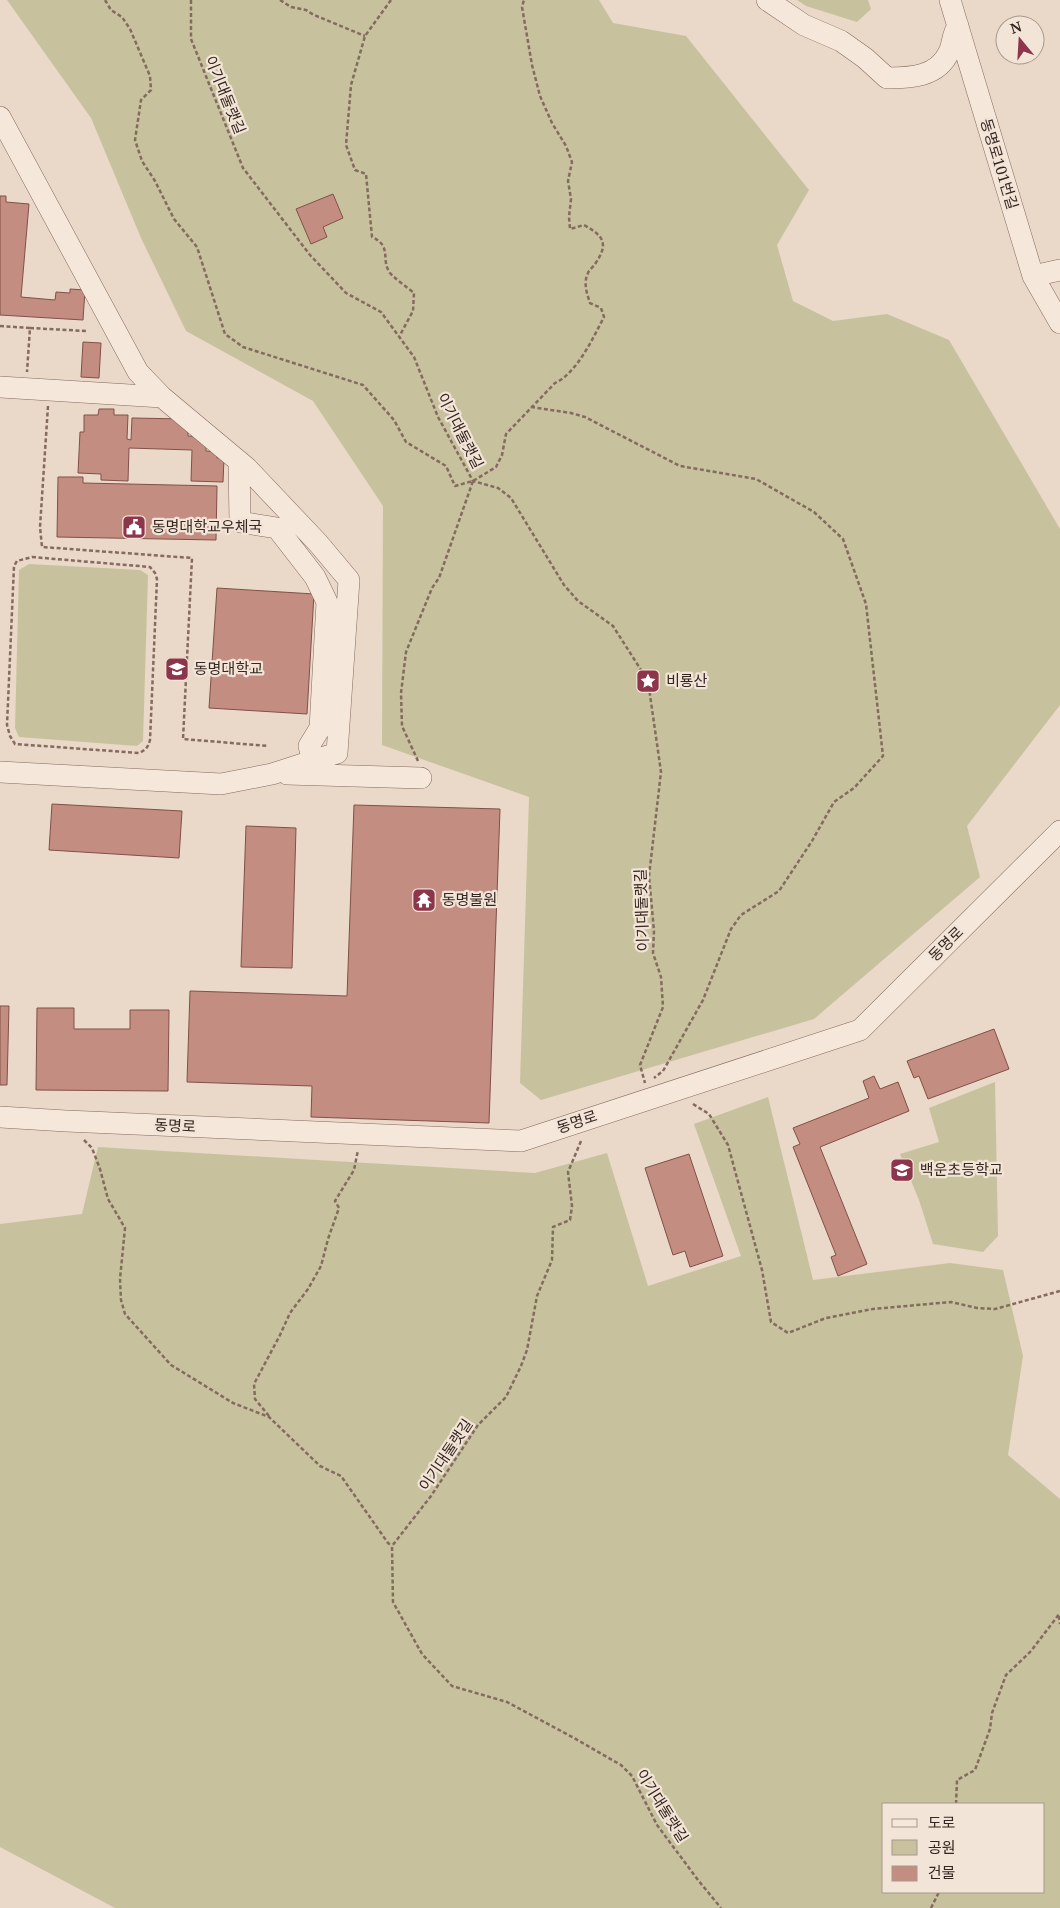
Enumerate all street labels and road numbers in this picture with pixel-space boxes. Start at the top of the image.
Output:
street label: 이기대둘랫길 [201,52,251,137]
street label: 동명로101번길 [977,116,1023,212]
street label: 이기대둘랫길 [433,389,489,472]
street label: 이기대둘랫길 [630,868,652,952]
street label: 동명로 [924,922,967,965]
street label: 동명로 [554,1105,599,1137]
street label: 동명로 [154,1114,196,1136]
street label: 이기대둘랫길 [414,1415,477,1494]
street label: 이기대둘랫길 [632,1765,693,1846]

